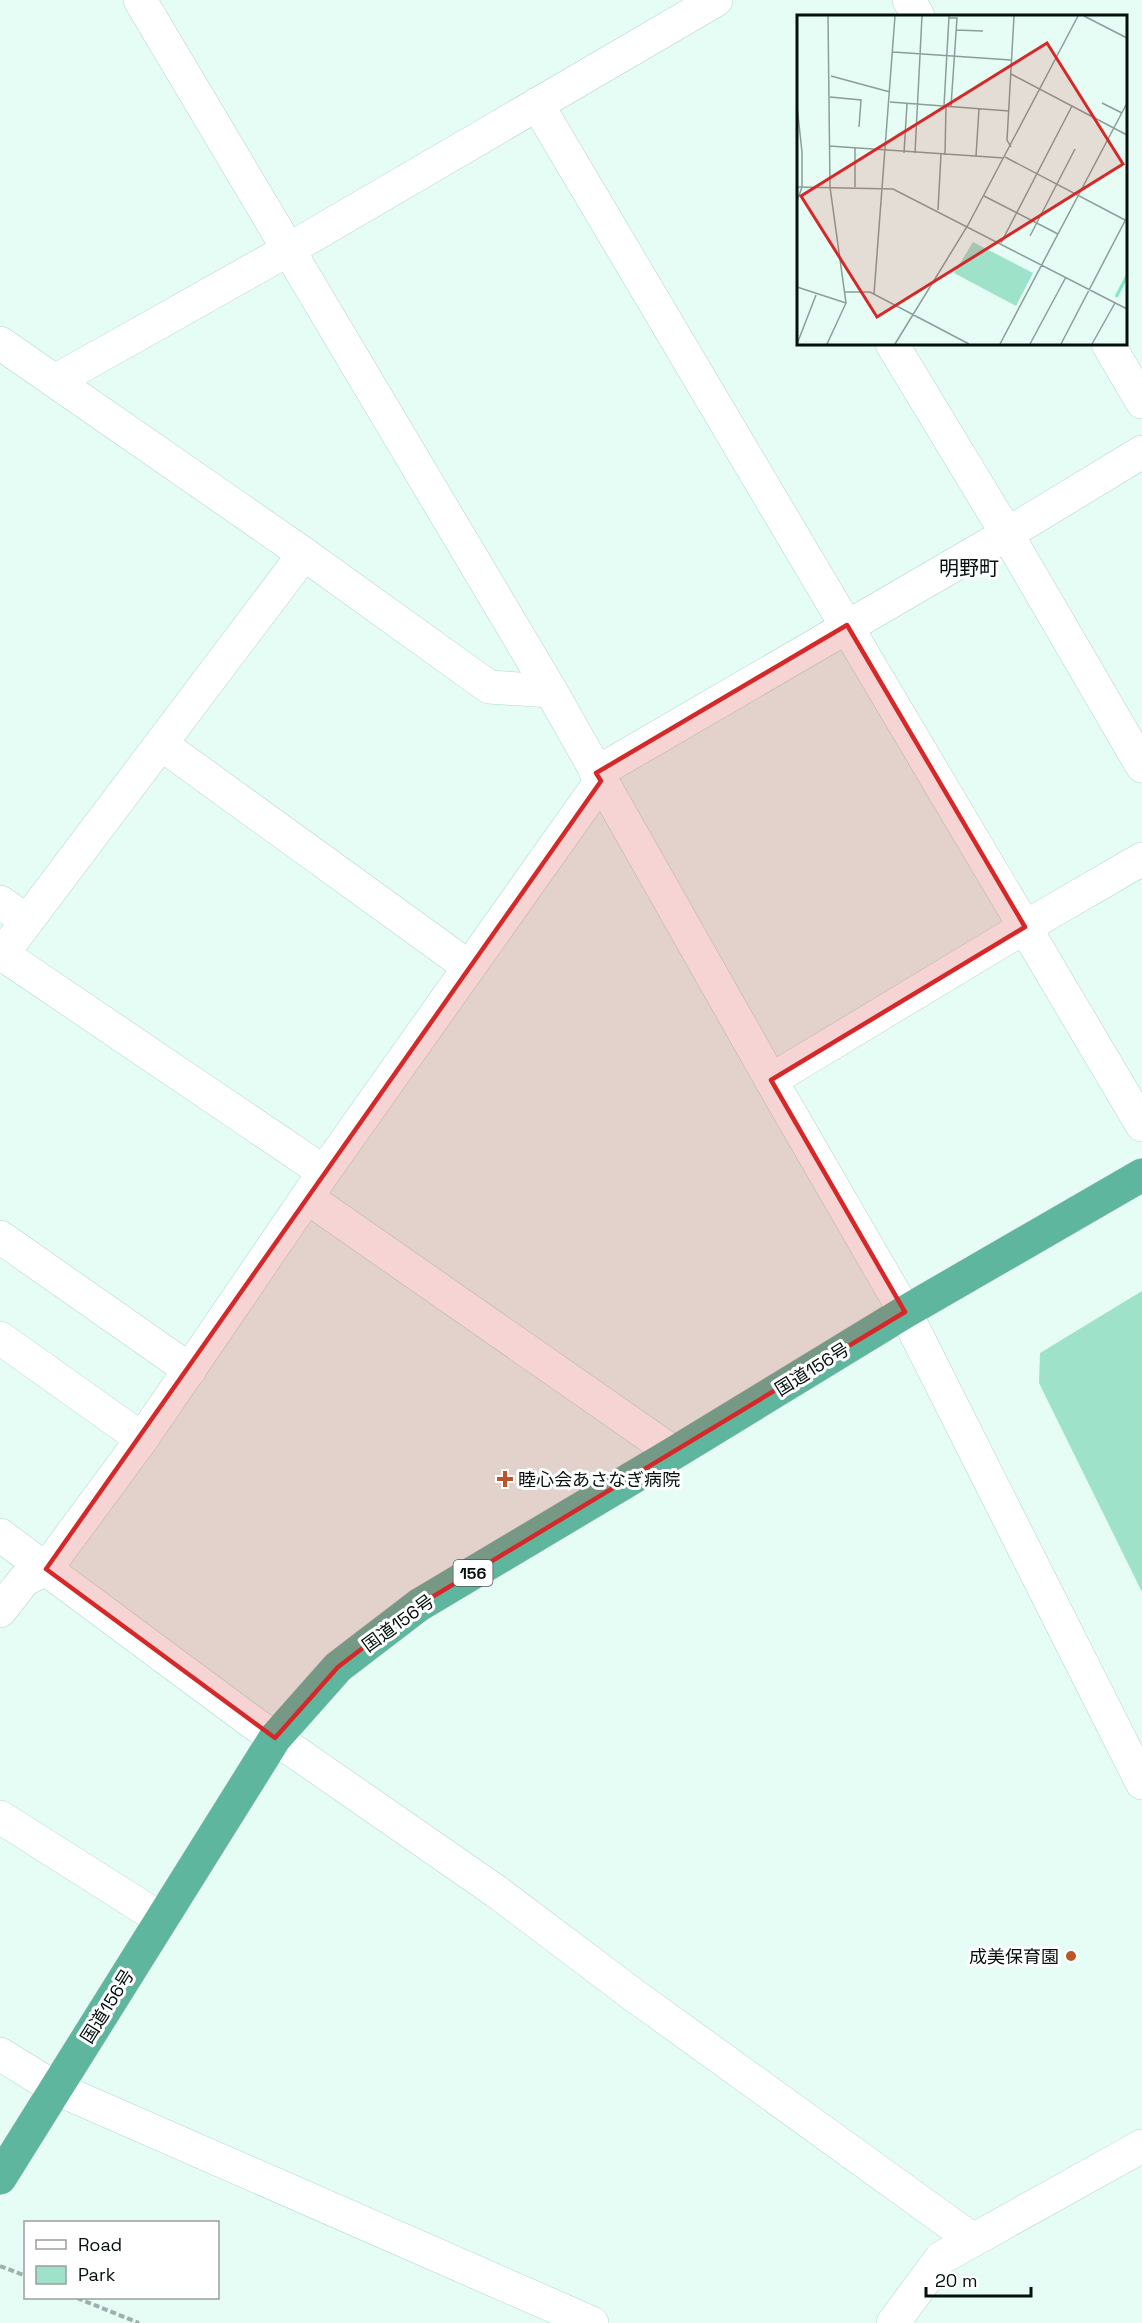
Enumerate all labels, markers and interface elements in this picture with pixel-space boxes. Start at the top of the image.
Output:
inset map [797,15,1127,345]
district label: 明野町 [939,555,999,581]
street label: 国道156号 [771,1337,853,1401]
place label: 睦心会あさなぎ病院 [518,1468,680,1491]
marker: 睦心会あさなぎ病院 [496,1470,514,1488]
road number: 156 [454,1560,492,1586]
street label: 国道156号 [358,1589,438,1657]
place label: 成美保育園 [969,1945,1059,1968]
marker: 成美保育園 [1064,1949,1078,1963]
street label: 国道156号 [75,1965,139,2047]
legend [24,2221,219,2299]
text: Road [78,2233,122,2256]
scale bar [926,2260,1031,2298]
text: Park [78,2263,116,2286]
text: 20 m [935,2269,978,2292]

